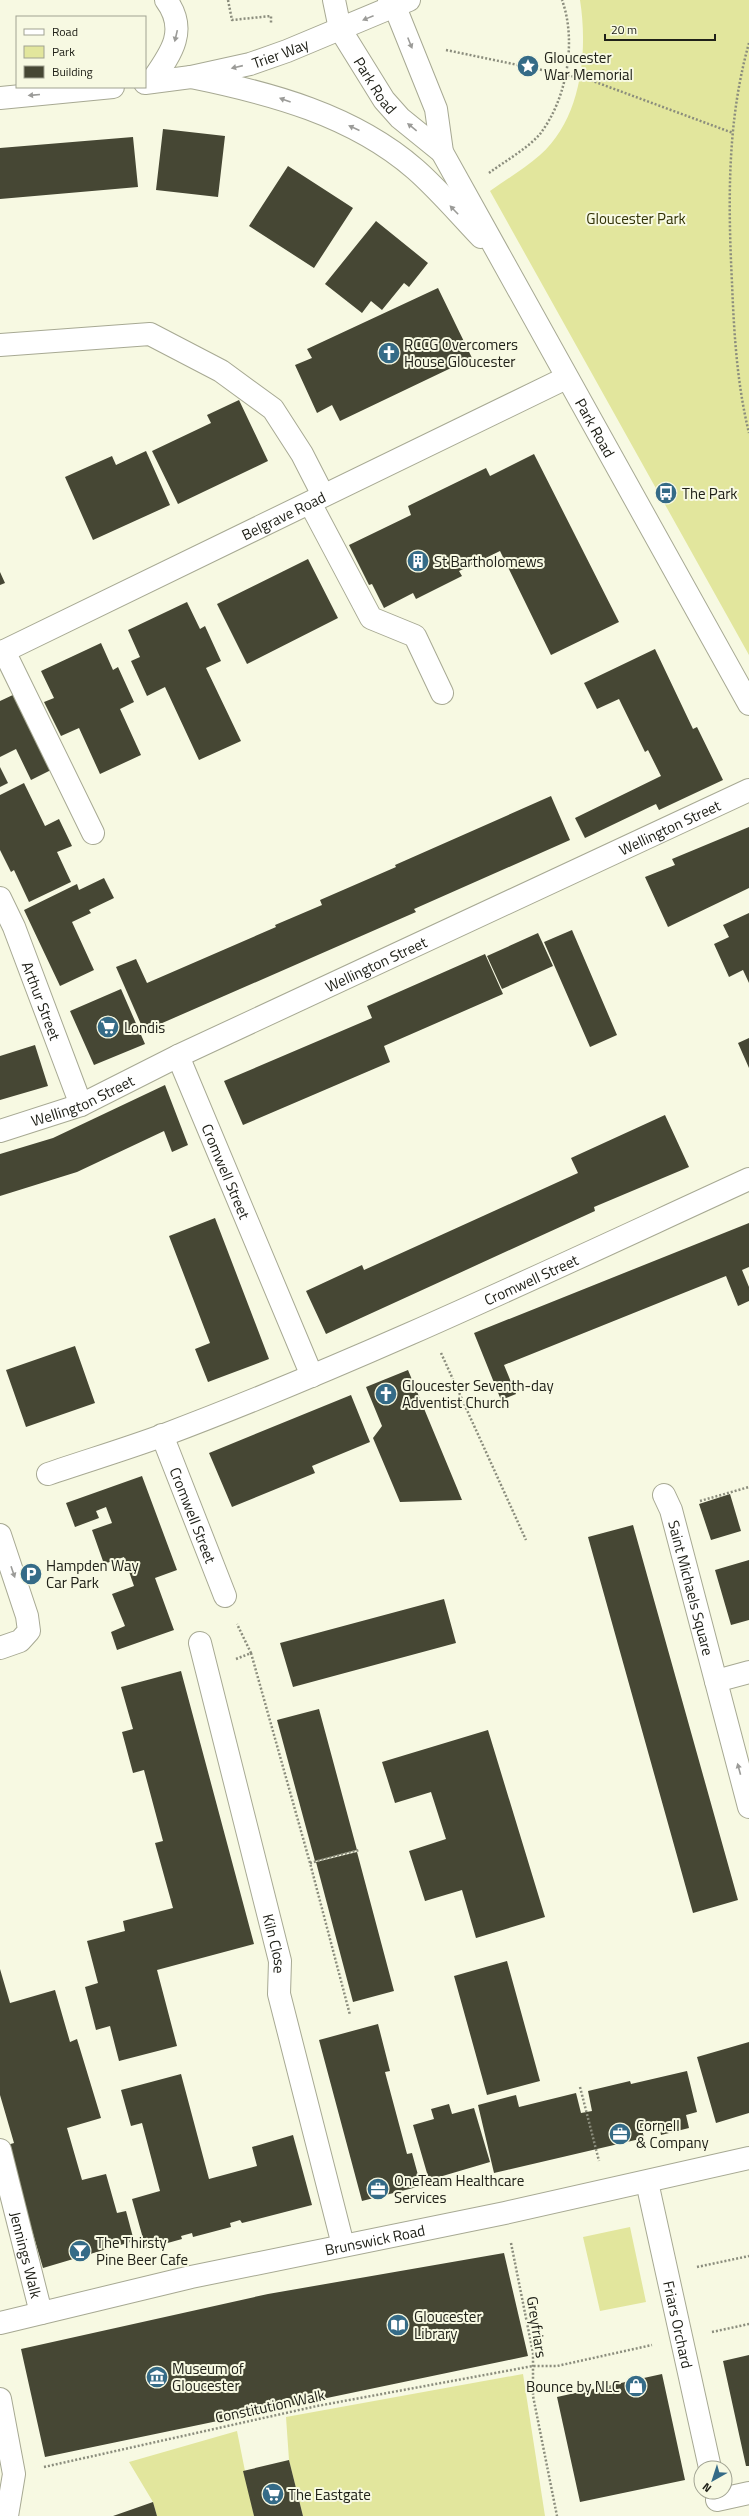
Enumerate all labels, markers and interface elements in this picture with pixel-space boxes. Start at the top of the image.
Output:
legend [16,16,146,88]
one-way arrow [361,16,373,22]
scale bar [605,16,715,42]
text: 20 m [611,20,637,39]
text: Road [52,22,78,41]
one-way arrow [173,30,179,42]
street label: Trier Way [249,32,312,74]
one-way arrow [407,38,413,49]
text: Park [52,42,75,61]
place label: Gloucester War Memorial [544,46,633,86]
street label: Park Road [348,52,403,119]
place icon: Gloucester War Memorial [515,53,541,79]
text: Building [52,62,93,81]
one-way arrow [231,64,244,70]
one-way arrow [28,91,40,98]
one-way arrow [278,97,290,103]
one-way arrow [406,123,417,132]
one-way arrow [348,125,360,131]
one-way arrow [449,205,459,215]
park label: Gloucester Park [586,207,686,230]
place label: RCCG Overcomers House Gloucester [404,333,518,373]
church icon: RCCG Overcomers House Gloucester [376,340,402,366]
street label: Park Road [570,394,621,461]
bus stop icon: The Park [653,480,679,506]
place label: The Park [682,482,738,505]
street label: Belgrave Road [237,485,329,546]
building icon: St Bartholomews [405,548,431,574]
place label: St Bartholomews [434,550,544,573]
street label: Wellington Street [615,793,725,861]
street label: Wellington Street [321,930,431,997]
street label: Arthur Street [16,958,67,1044]
supermarket icon: Londis [95,1014,121,1040]
place label: Londis [124,1016,165,1039]
street label: Wellington Street [28,1068,138,1132]
street label: Cromwell Street [196,1120,257,1223]
street label: Cromwell Street [480,1248,582,1311]
place label: Gloucester Seventh-day Adventist Church [402,1374,554,1414]
church icon: Gloucester Seventh-day Adventist Church [373,1381,399,1407]
street label: Cromwell Street [164,1464,223,1567]
street label: Saint Michaels Square [663,1518,720,1658]
place label: Hampden Way Car Park [46,1554,139,1594]
parking icon: Hampden Way Car Park [18,1561,44,1587]
one-way arrow [10,1567,16,1579]
one-way arrow [736,1763,742,1775]
street label: Kiln Close [257,1911,292,1974]
place label: Cornell & Company [636,2114,709,2154]
office icon: Cornell & Company [607,2121,633,2147]
place label: OneTeam Healthcare Services [394,2169,524,2209]
office icon: OneTeam Healthcare Services [365,2176,391,2202]
street label: Jennings Walk [4,2209,48,2301]
street label: Brunswick Road [323,2218,427,2261]
place label: The Thirsty Pine Beer Cafe [96,2231,188,2271]
bar icon: The Thirsty Pine Beer Cafe [67,2238,93,2264]
street label: Friars Orchard [658,2279,699,2371]
street label: Greyfriars [521,2295,553,2359]
place label: Gloucester Library [414,2305,482,2345]
library icon: Gloucester Library [385,2312,411,2338]
place label: Museum of Gloucester [172,2357,244,2397]
museum icon: Museum of Gloucester [144,2364,170,2390]
shop icon: Bounce by NLC [623,2373,649,2399]
place label: Bounce by NLC [526,2375,620,2398]
street label: Constitution Walk [213,2383,327,2429]
north arrow [693,2460,733,2500]
text: N [699,2479,715,2496]
supermarket icon: The Eastgate [260,2481,286,2507]
place label: The Eastgate [288,2483,371,2506]

